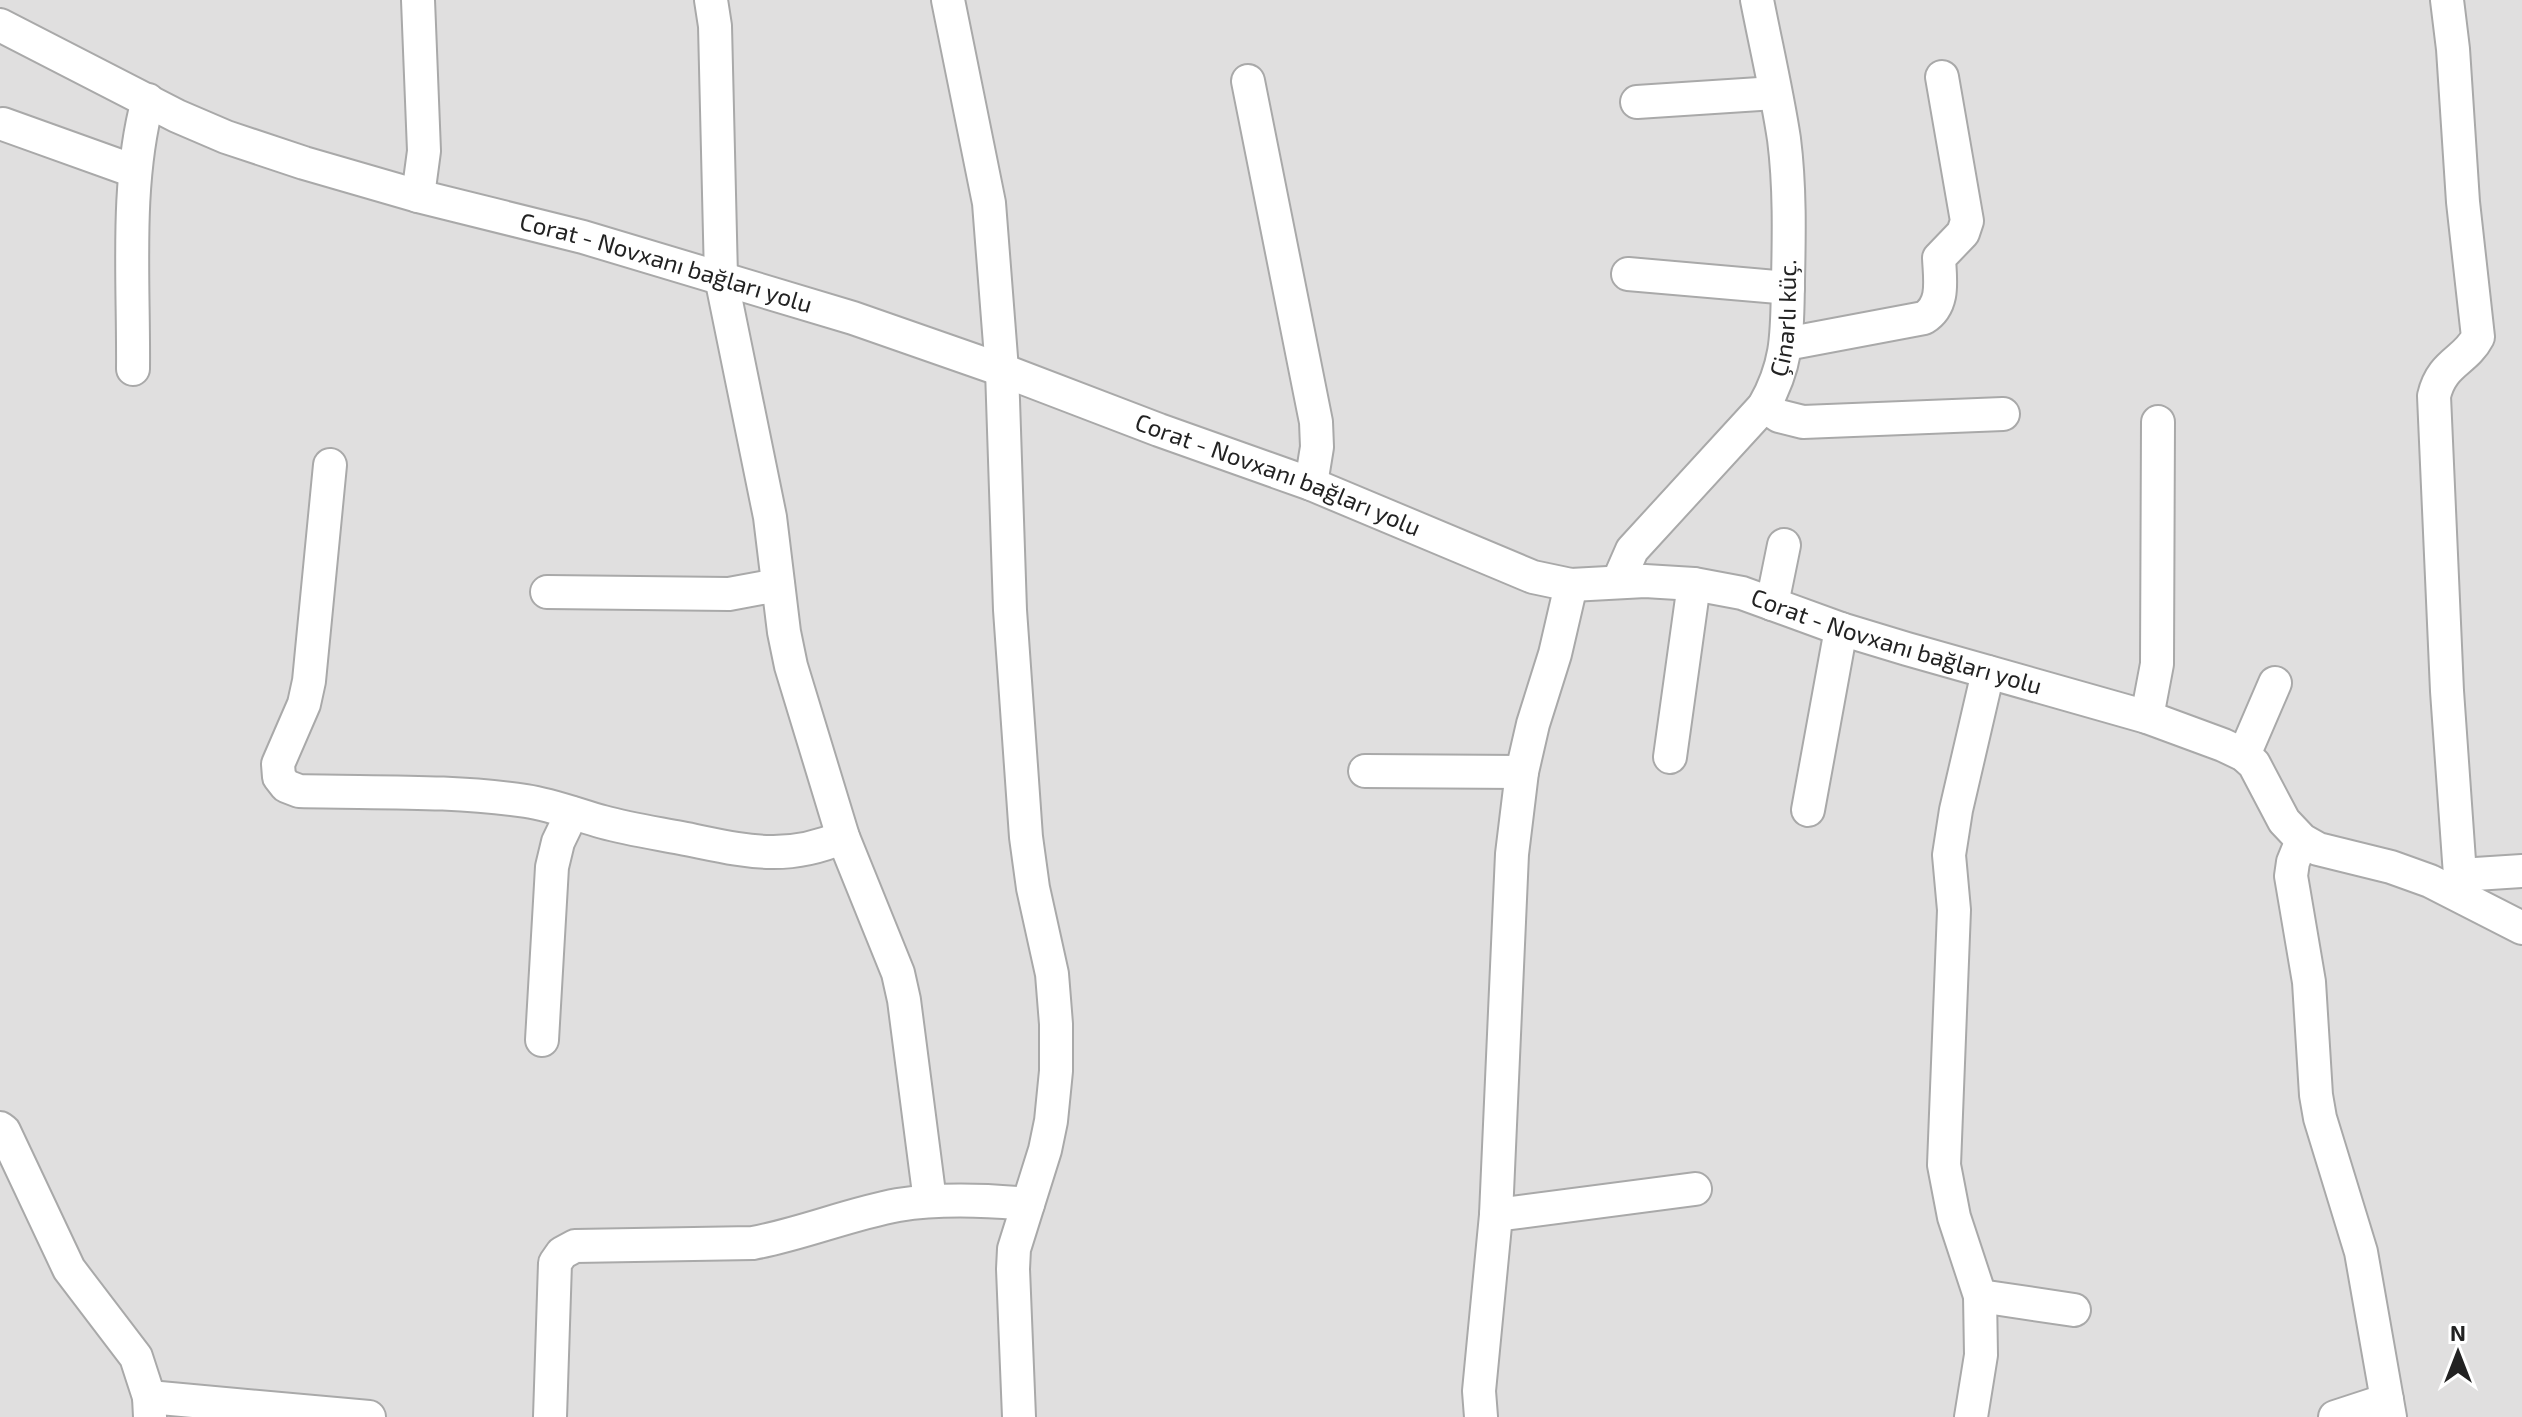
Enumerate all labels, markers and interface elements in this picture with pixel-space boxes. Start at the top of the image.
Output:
street label: Corat - Novxanı bağları yolu [517,206,816,318]
street label: Çinarlı küç. [1763,259,1802,380]
street label: Corat - Novxanı bağları yolu [1131,406,1425,541]
street label: Corat - Novxanı bağları yolu [1747,582,2045,700]
north arrow [2418,1313,2498,1393]
text: N [2450,1319,2466,1345]

